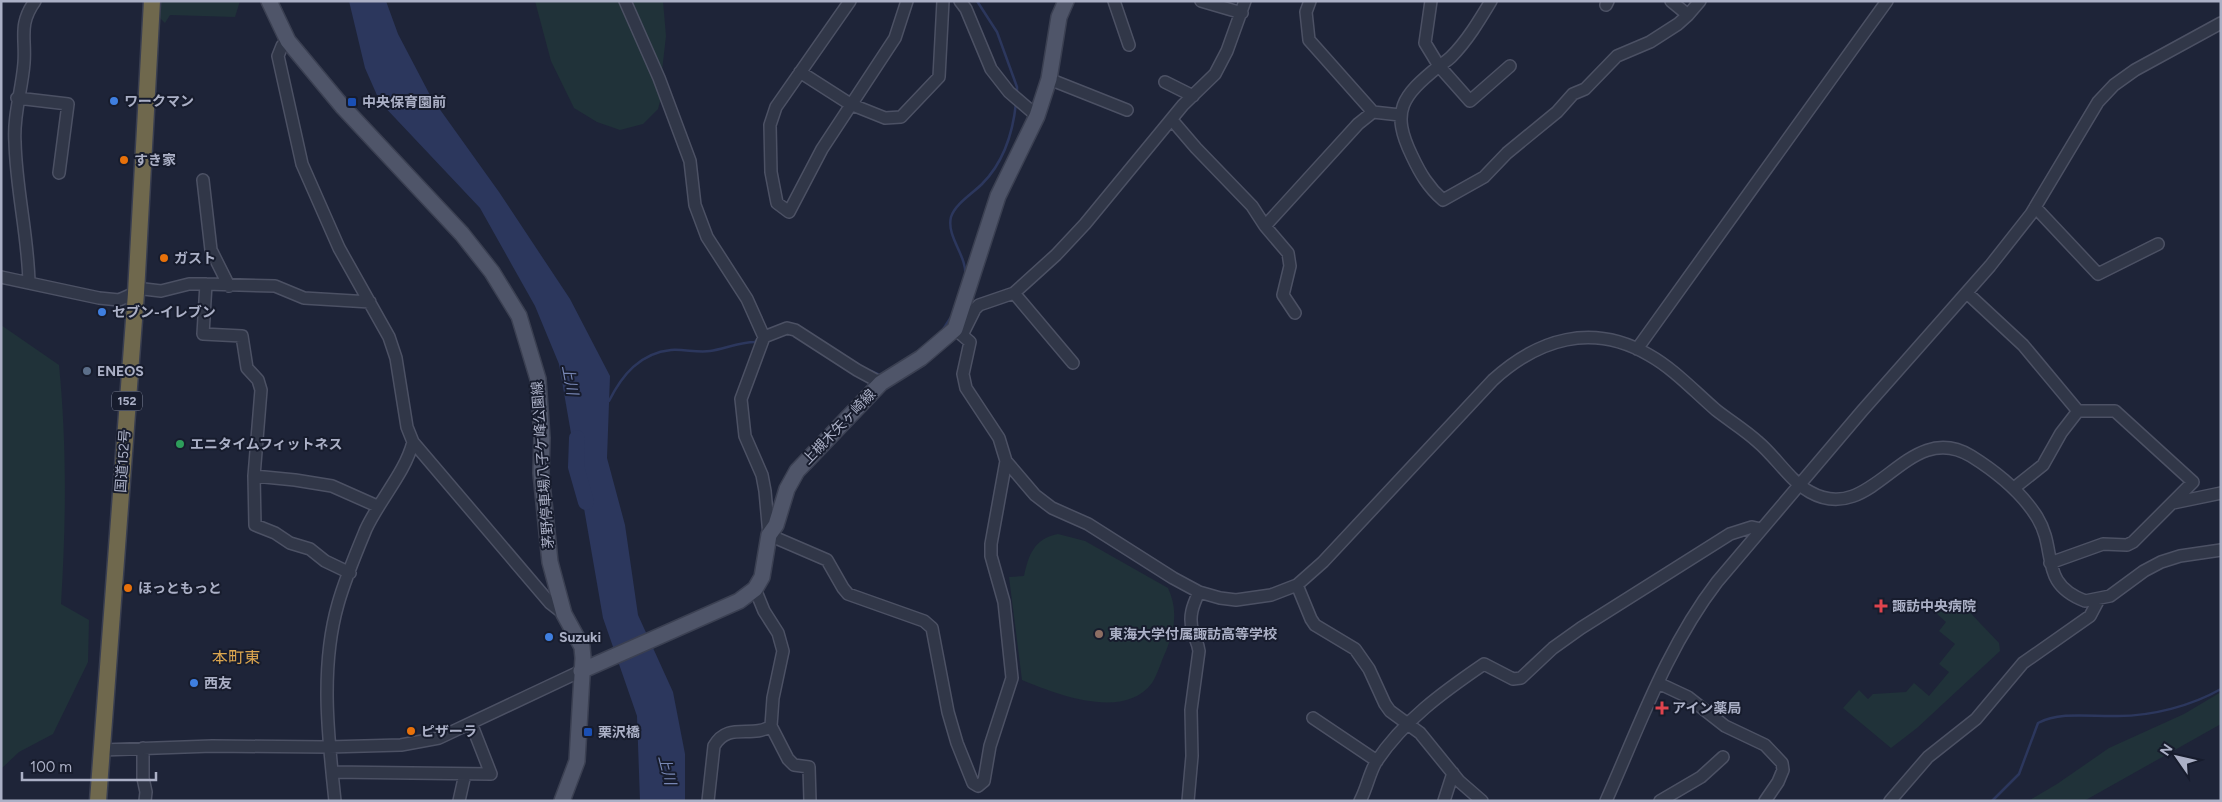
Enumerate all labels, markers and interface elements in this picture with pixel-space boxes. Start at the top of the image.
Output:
place label: ワークマン [124,93,194,110]
place label: 中央保育園前 [362,94,446,111]
marker: ワークマン [108,95,120,107]
marker: 中央保育園前 [346,96,358,108]
place label: すき家 [134,152,176,169]
marker: すき家 [118,154,130,166]
place label: ガスト [174,250,216,267]
marker: ガスト [158,252,170,264]
place label: セブン-イレブン [112,304,216,321]
marker: セブン-イレブン [96,306,108,318]
place label: ENEOS [97,363,144,380]
water label: 上川 [558,364,582,398]
marker: ENEOS [81,365,93,377]
street label: 茅野停車場八子ケ峰公園線 [529,381,557,549]
street label: 上槻木矢ヶ崎線 [799,386,879,468]
road number: 152 [112,392,142,411]
street label: 国道152号 [112,429,134,493]
place label: エニタイムフィットネス [190,436,343,453]
marker: エニタイムフィットネス [174,438,186,450]
place label: ほっともっと [138,580,222,597]
marker: ほっともっと [122,582,134,594]
place label: 諏訪中央病院 [1892,598,1976,615]
marker: 諏訪中央病院 [1874,599,1888,613]
place label: 東海大学付属諏訪高等学校 [1109,626,1277,643]
marker: 東海大学付属諏訪高等学校 [1093,628,1105,640]
place label: Suzuki [559,629,601,646]
marker: Suzuki [543,631,555,643]
district label: 本町東 [212,648,260,667]
place label: 西友 [204,675,232,692]
marker: 西友 [188,677,200,689]
place label: アイン薬局 [1672,700,1741,717]
marker: アイン薬局 [1656,702,1668,714]
place label: ピザーラ [421,723,477,740]
place label: 栗沢橋 [598,724,640,741]
marker: ピザーラ [405,725,417,737]
marker: 栗沢橋 [582,726,594,738]
north arrow [2152,732,2202,782]
text: N [2157,741,2177,759]
scale bar [22,750,156,782]
water label: 上川 [655,753,680,789]
text: 100 m [30,758,72,776]

